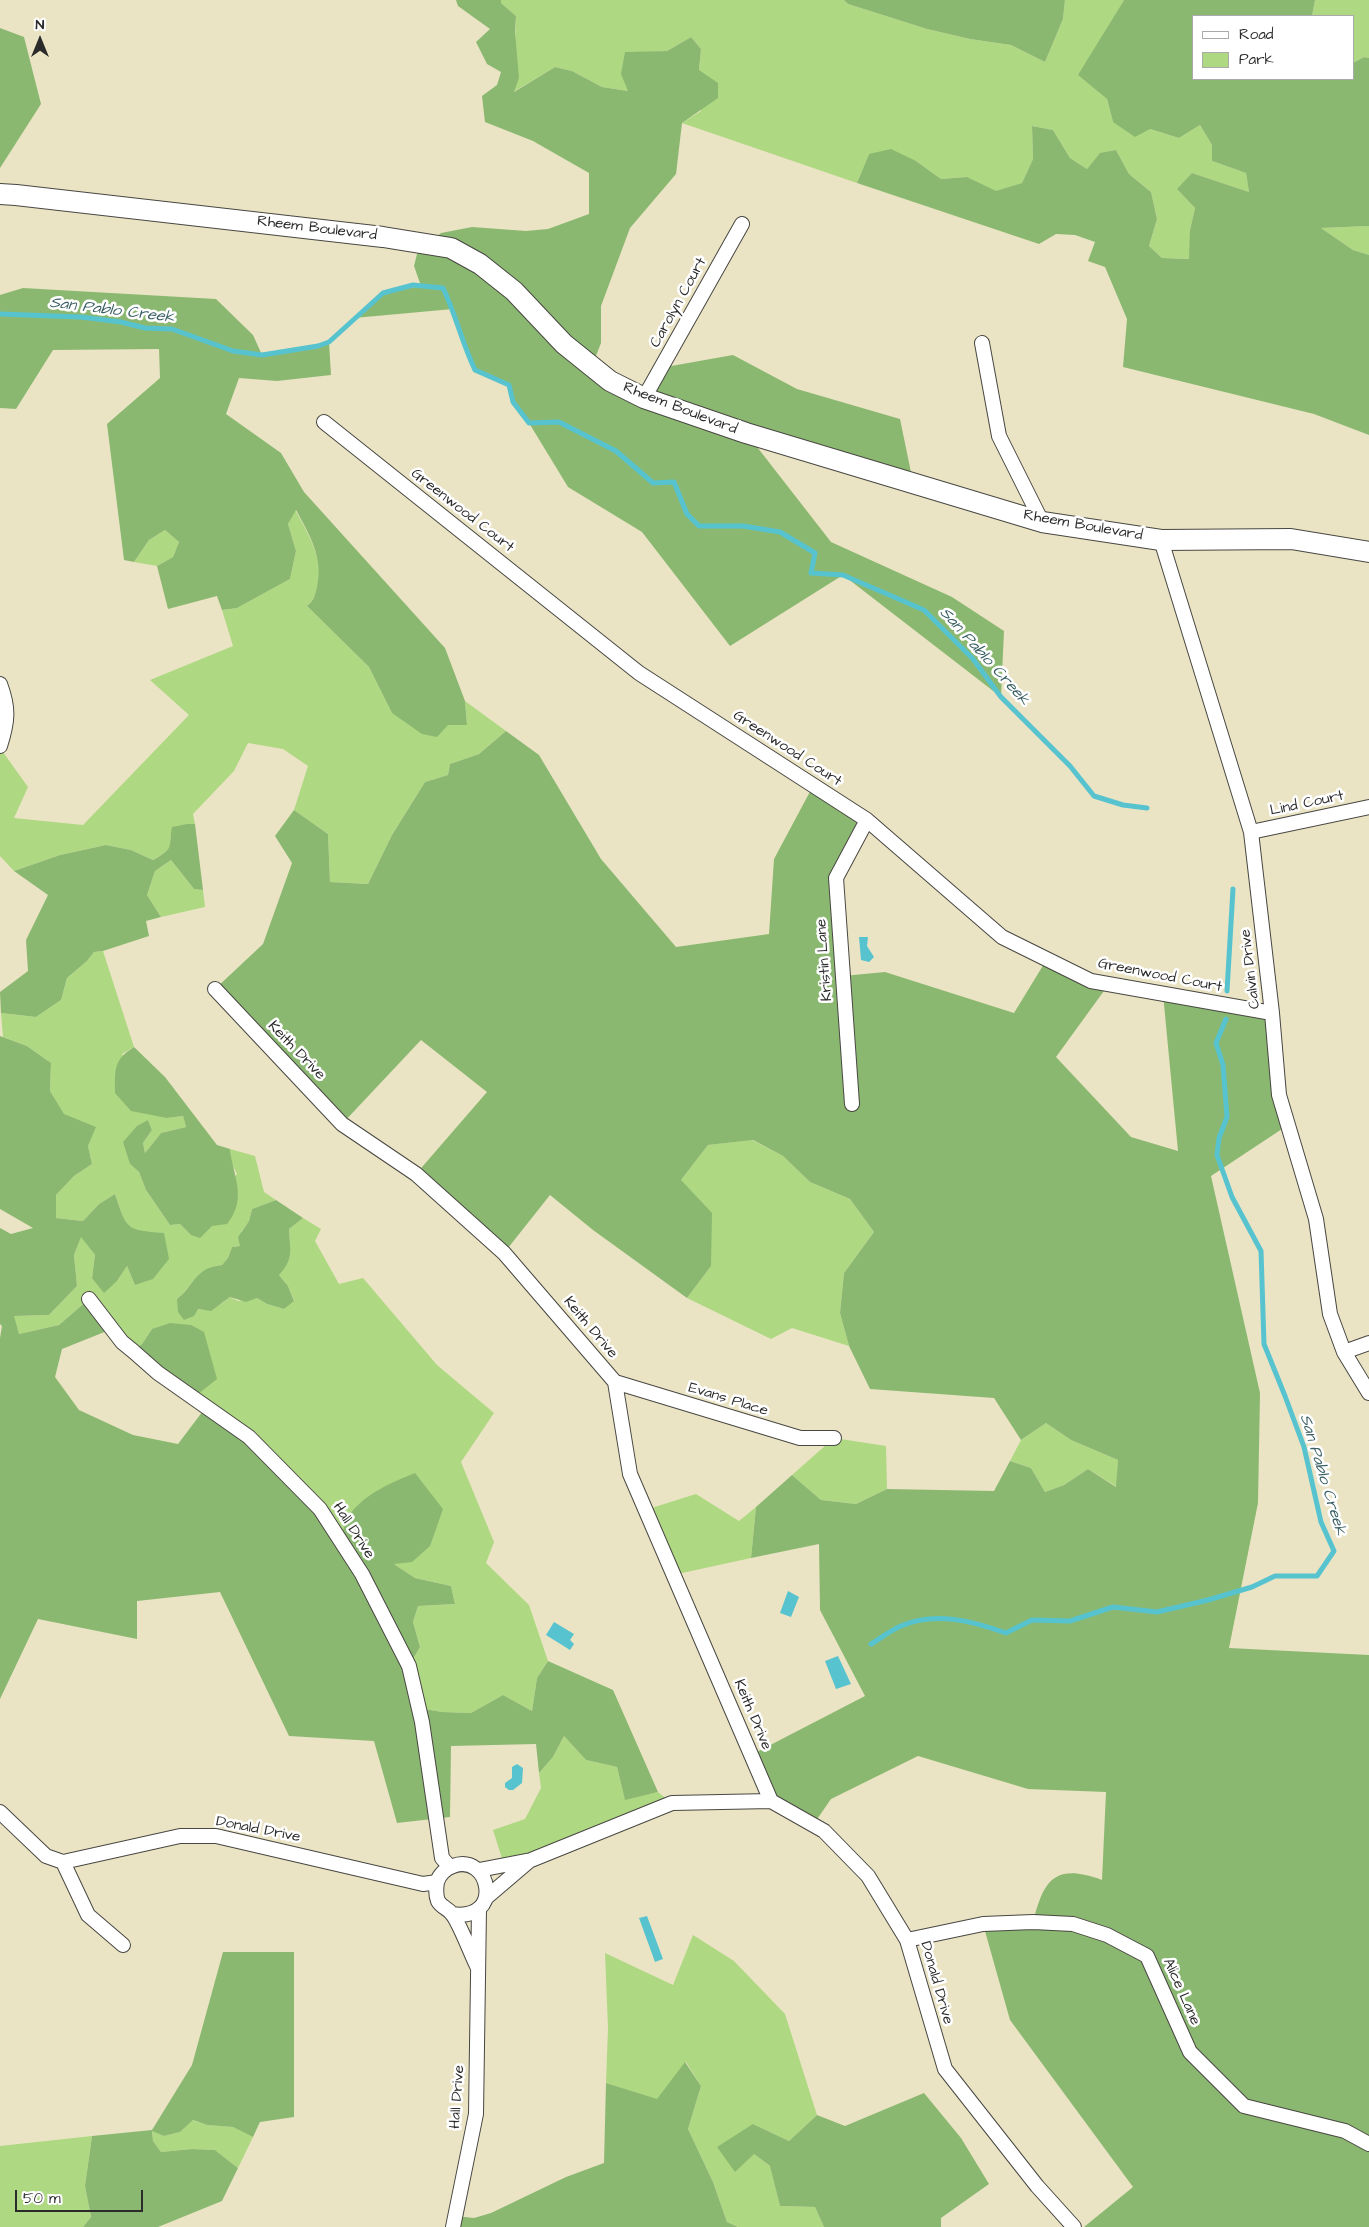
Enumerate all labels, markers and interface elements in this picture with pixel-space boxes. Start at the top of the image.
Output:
north arrow [15,15,65,65]
text: N [36,15,44,35]
legend [1192,15,1354,80]
text: Road [1239,24,1273,45]
text: Park [1239,49,1274,70]
street label: Rheem Boulevard [256,213,378,245]
street label: Carolyn Court [647,255,711,351]
water label: San Pablo Creek [49,294,175,328]
street label: Rheem Boulevard [620,379,740,439]
street label: Greenwood Court [407,465,517,557]
street label: Rheem Boulevard [1022,507,1144,545]
water label: San Pablo Creek [935,604,1033,710]
street label: Greenwood Court [729,707,845,791]
street label: Lind Court [1269,787,1345,821]
street label: Kristin Lane [813,918,837,1002]
street label: Calvin Drive [1237,928,1265,1010]
street label: Greenwood Court [1096,955,1224,997]
street label: Keith Drive [263,1018,329,1084]
street label: Keith Drive [559,1293,621,1363]
street label: Evans Place [686,1379,770,1421]
water label: San Pablo Creek [1294,1412,1350,1538]
street label: Hall Drive [328,1499,378,1563]
street label: Keith Drive [729,1677,775,1753]
street label: Donald Drive [214,1813,302,1847]
street label: Donald Drive [916,1939,956,2027]
street label: Alice Lane [1158,1956,1204,2028]
street label: Hall Drive [447,2065,469,2129]
scale bar [18,2180,145,2212]
text: 50 m [23,2188,61,2209]

